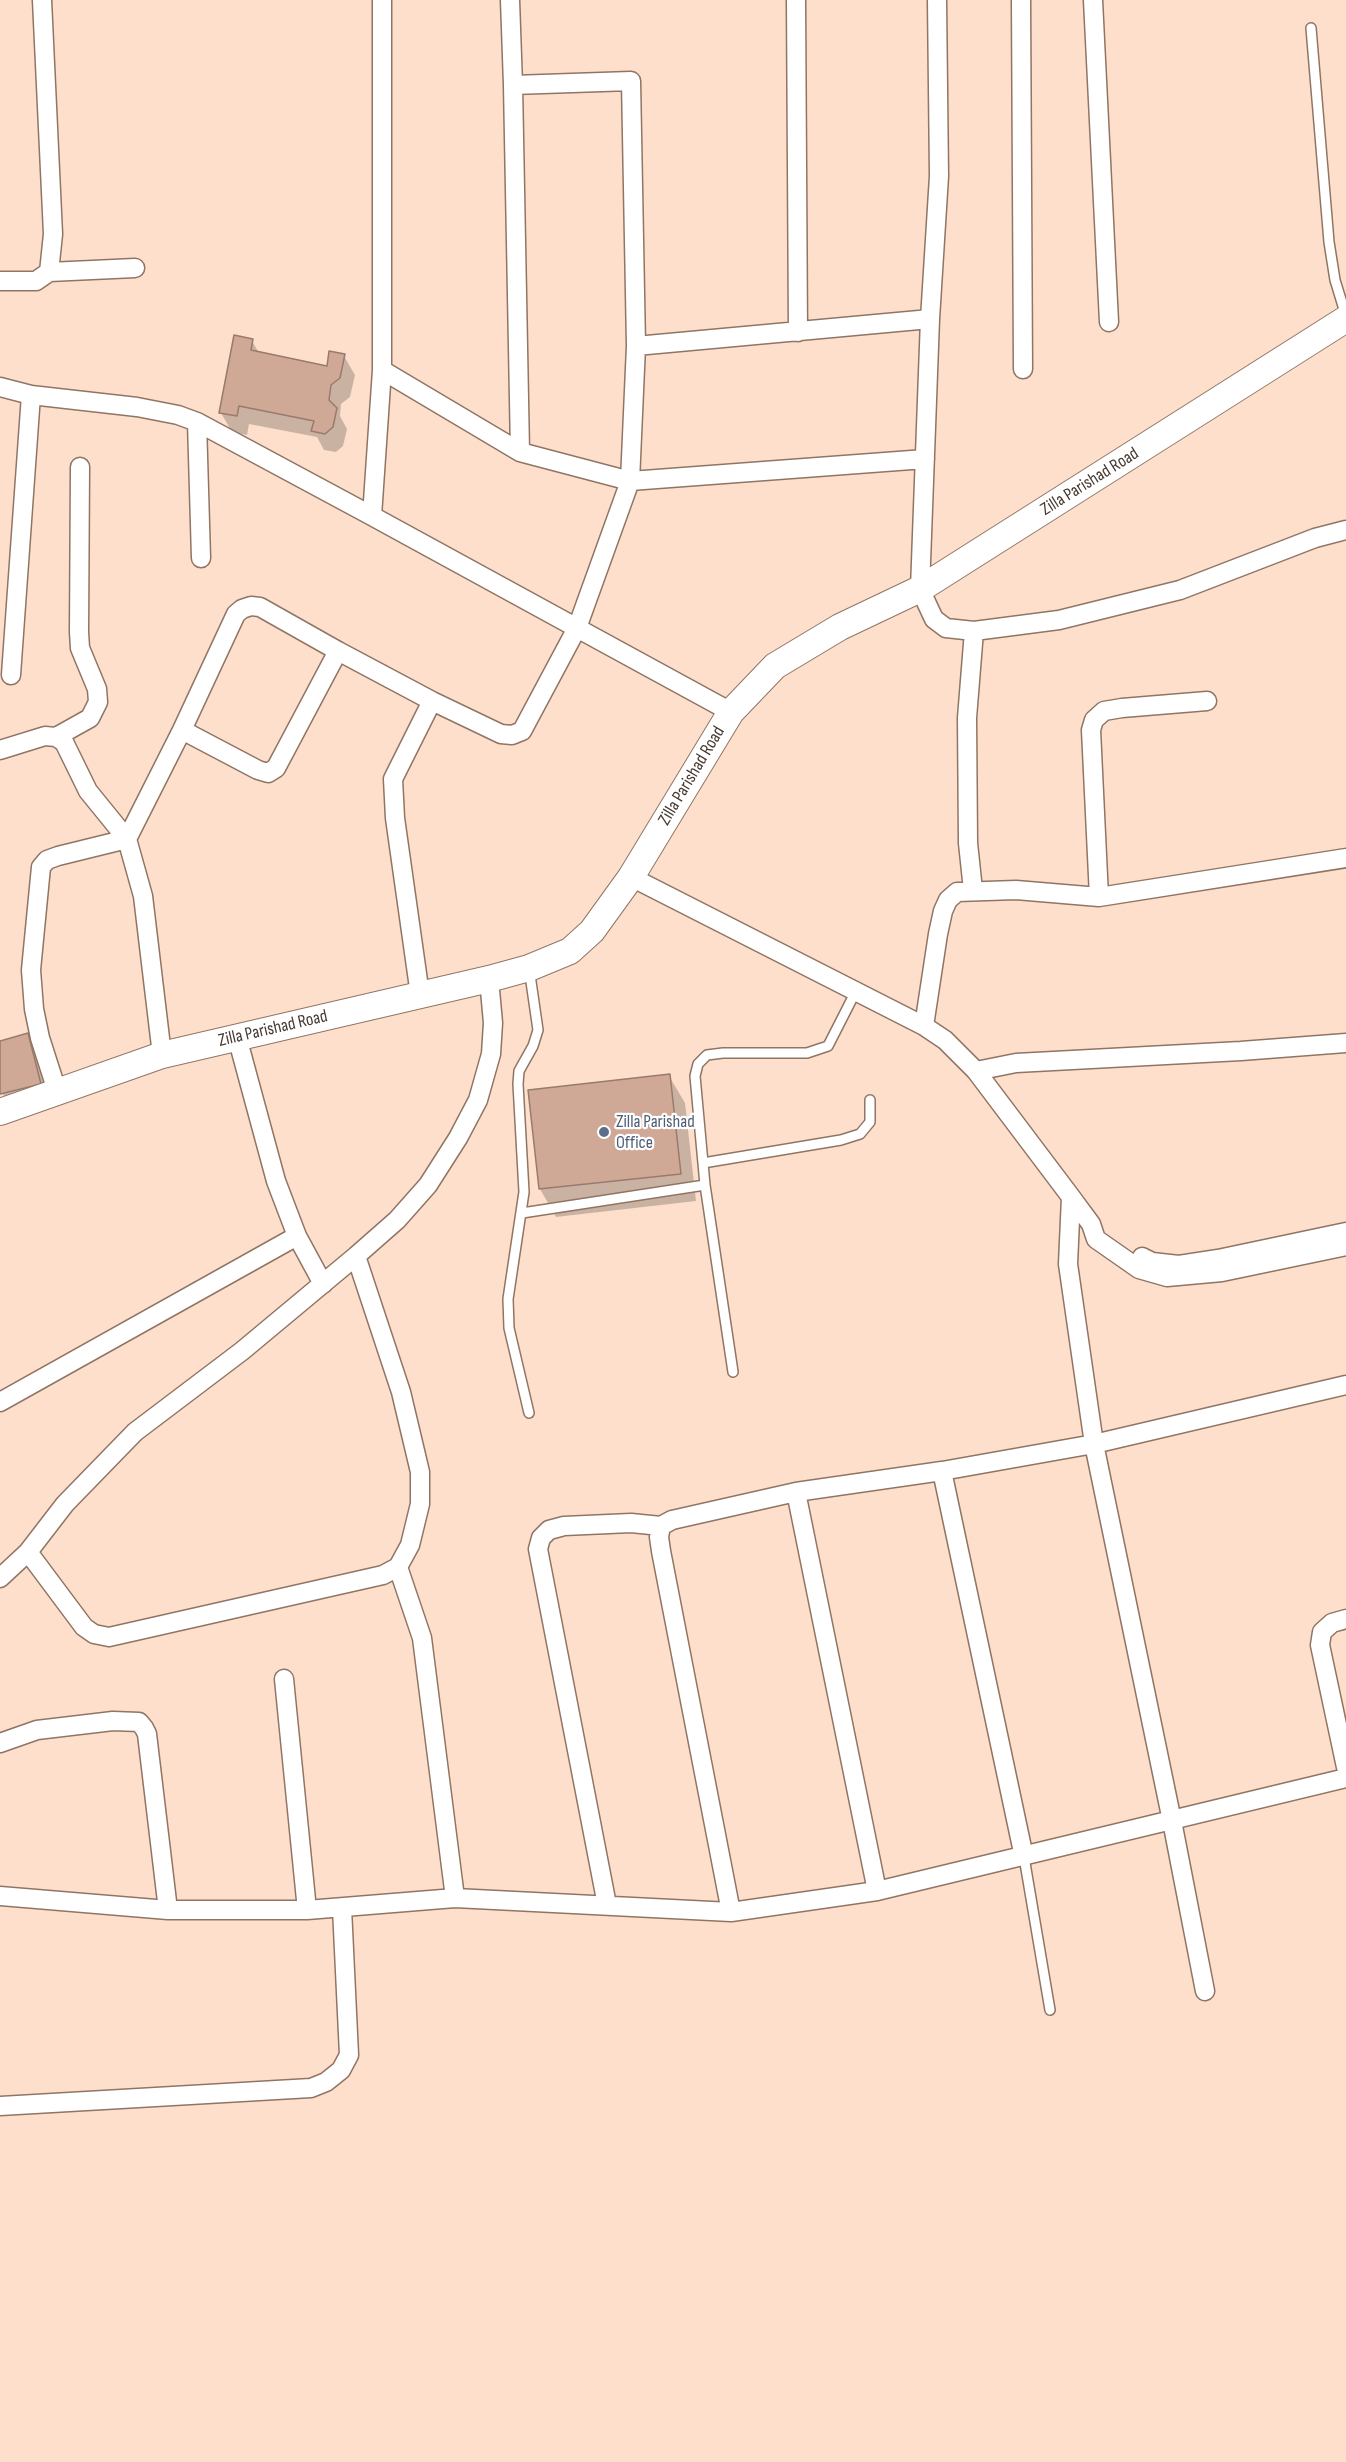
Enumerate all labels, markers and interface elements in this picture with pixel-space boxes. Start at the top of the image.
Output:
street label: Zilla Parishad Road [1037,443,1143,521]
street label: Zilla Parishad Road [654,723,730,829]
street label: Zilla Parishad Road [216,1006,330,1052]
place label: Zilla Parishad Office [616,1111,695,1154]
marker: Zilla Parishad Office [597,1125,611,1139]

